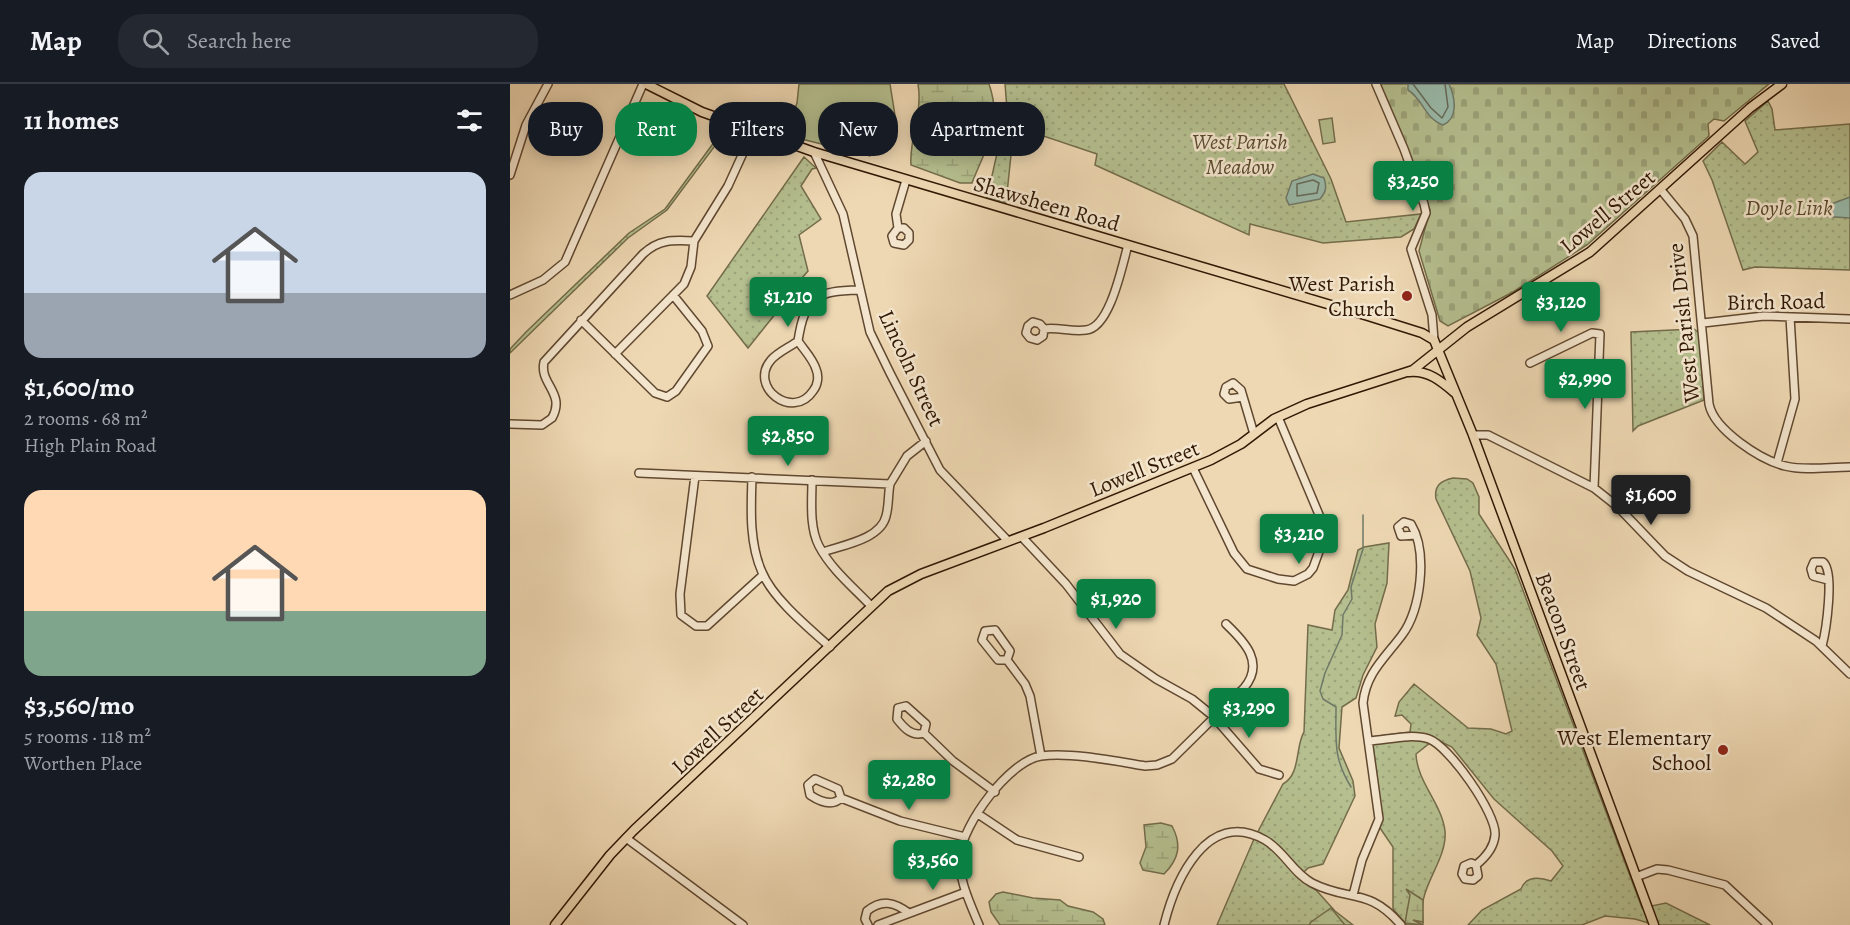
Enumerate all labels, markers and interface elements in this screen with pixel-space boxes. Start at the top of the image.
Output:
search box [118,14,538,68]
text: Map [30,22,82,60]
icon: search [139,25,172,58]
text: Search here [187,26,291,56]
text: Map [1576,27,1614,55]
text: Directions [1647,27,1737,55]
text: Saved [1770,27,1820,55]
chip: Buy [528,102,603,156]
chip: Rent [615,102,697,156]
chip: Filters [709,102,806,156]
chip: New [818,102,898,156]
chip: Apartment [910,102,1045,156]
text: 11 homes [24,103,119,138]
icon: filters [453,104,486,137]
park label: West Parish Meadow [1192,127,1288,182]
pin: $3,250 [1364,161,1462,212]
street label: Lowell Street [1554,163,1662,261]
text: $3,250 [1387,167,1439,194]
street label: Shawsheen Road [970,169,1124,239]
park label: Doyle Link [1745,193,1833,223]
icon: home [201,211,309,319]
street label: West Parish Drive [1661,242,1707,405]
place label: West Parish Church [1288,269,1395,324]
pin: $1,210 [739,277,837,328]
pin: $3,120 [1512,282,1610,333]
text: $1,210 [764,283,812,310]
street label: Birch Road [1726,286,1826,318]
text: $3,120 [1536,288,1586,315]
marker: West Parish Church [1400,289,1414,303]
street label: Lincoln Street [871,305,951,432]
pin: $2,990 [1536,359,1634,410]
text: $2,990 [1559,365,1611,392]
text: $1,600/mo [24,370,134,405]
text: 2 rooms · 68 m² [24,405,148,432]
pin: $2,850 [739,416,837,467]
text: $2,850 [762,422,814,449]
text: High Plain Road [24,432,157,459]
street label: Lowell Street [1085,433,1204,505]
pin: $1,600 [1602,475,1700,526]
text: $1,600 [1625,481,1677,508]
pin: $3,210 [1250,514,1348,565]
text: $3,210 [1274,520,1324,547]
icon: home [201,529,309,637]
street label: Beacon Street [1528,568,1598,694]
pin: $1,920 [1067,579,1165,630]
text: $1,920 [1091,585,1141,612]
street label: Lowell Street [665,680,770,781]
text: $3,560/mo [24,688,134,723]
pin: $3,290 [1200,688,1298,739]
text: $3,290 [1223,694,1275,721]
text: 5 rooms · 118 m² [24,723,151,750]
place label: West Elementary School [1556,723,1711,778]
marker: West Elementary School [1716,743,1730,757]
text: Worthen Place [24,750,142,777]
pin: $2,280 [860,760,958,811]
text: $2,280 [882,766,936,793]
pin: $3,560 [884,840,982,891]
text: $3,560 [907,846,959,873]

